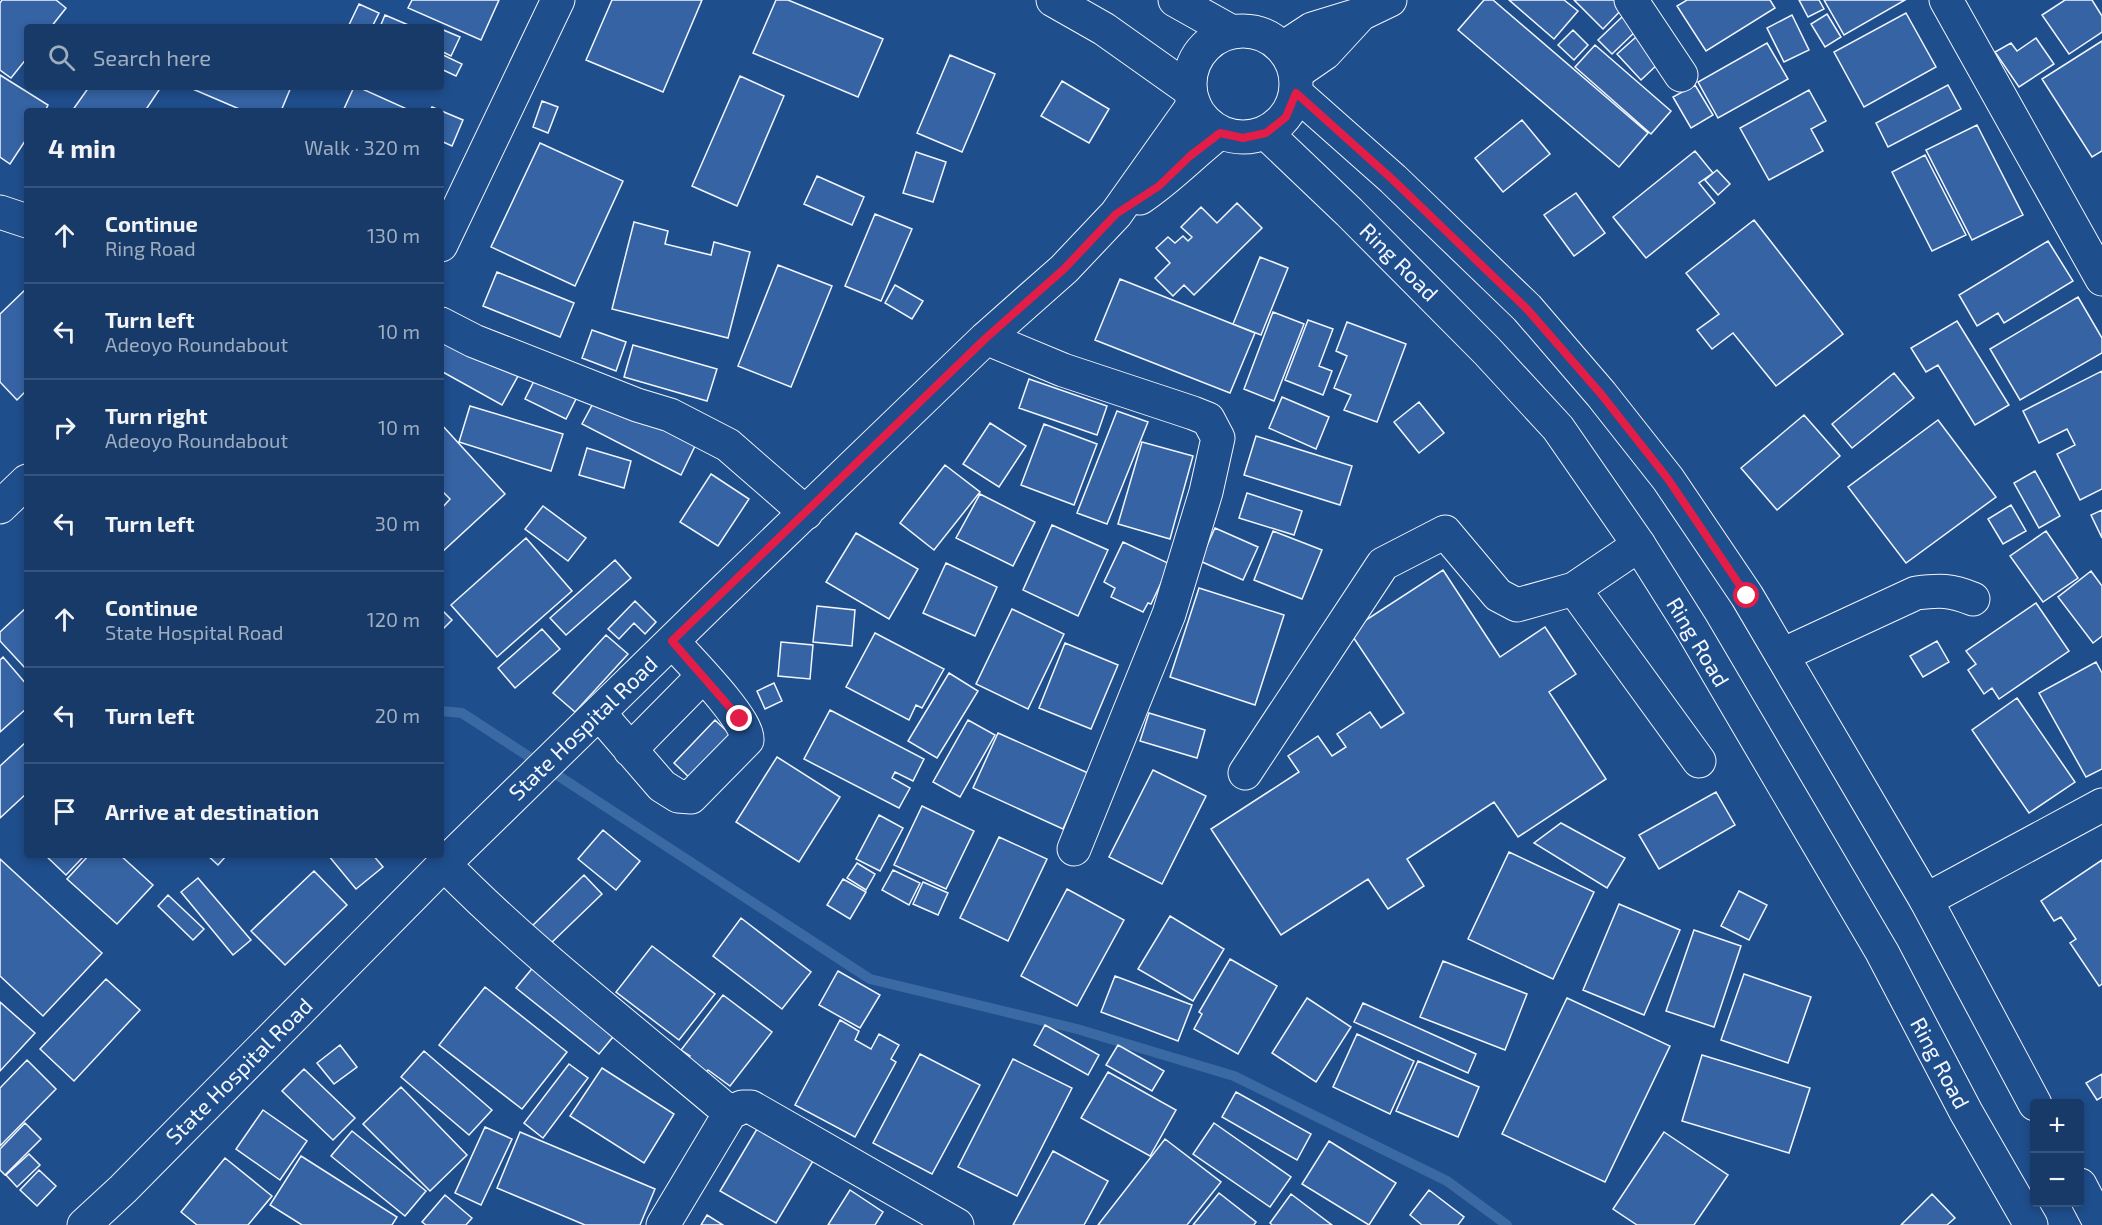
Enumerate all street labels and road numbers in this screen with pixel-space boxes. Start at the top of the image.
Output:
street label: Ring Road [1355,217,1444,306]
street label: Ring Road [1662,592,1736,691]
street label: State Hospital Road [503,650,662,805]
street label: State Hospital Road [160,992,317,1149]
street label: Ring Road [1906,1012,1976,1113]

